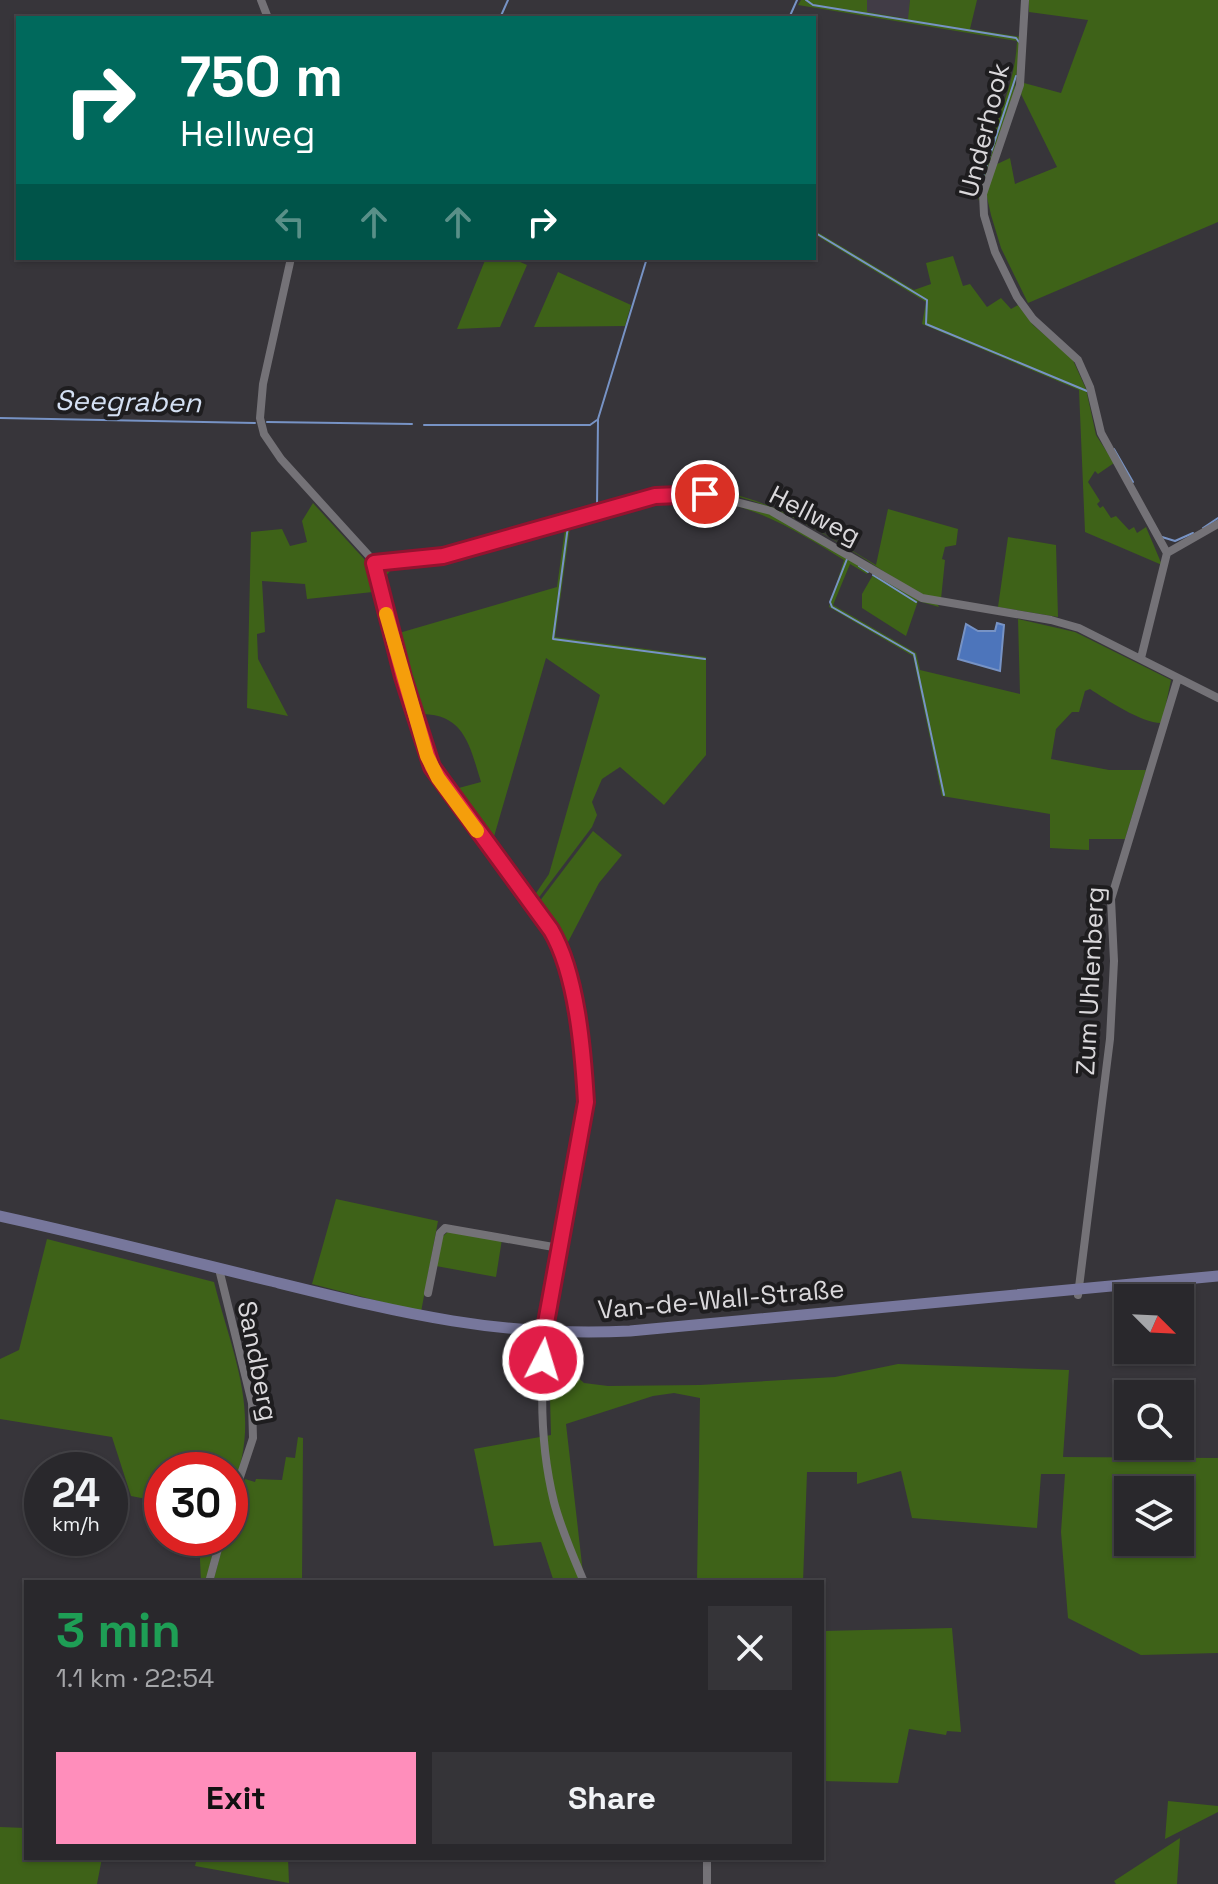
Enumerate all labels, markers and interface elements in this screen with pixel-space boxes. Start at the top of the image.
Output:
text: 750 m [180,41,343,112]
icon: right [48,48,152,152]
street label: Underhook [951,59,1017,201]
text: Hellweg [180,111,315,157]
icon: left [268,200,312,244]
icon: ahead [352,200,396,244]
icon: ahead [436,200,480,244]
icon: right [520,200,564,244]
water label: Seegraben [55,382,202,420]
pin [671,460,739,528]
icon: arrive [683,472,727,516]
street label: Hellweg [764,478,866,552]
street label: Zum Uhlenberg [1068,886,1112,1076]
street label: Van-de-Wall-Straße [596,1271,846,1327]
north arrow [1114,1284,1194,1364]
map controls [1114,1284,1194,1556]
street label: Sandberg [230,1298,286,1424]
position arrow [501,1318,585,1402]
button: search [1114,1380,1194,1460]
speed limit sign: 30 [144,1452,248,1556]
text: 24 [52,1468,100,1519]
button: layers [1114,1476,1194,1556]
text: km/h [52,1511,100,1537]
text: 3 min [56,1600,181,1661]
button: close [708,1606,792,1690]
text: 1.1 km · 22:54 [56,1661,214,1695]
button: Exit [56,1752,416,1844]
button: Share [432,1752,792,1844]

